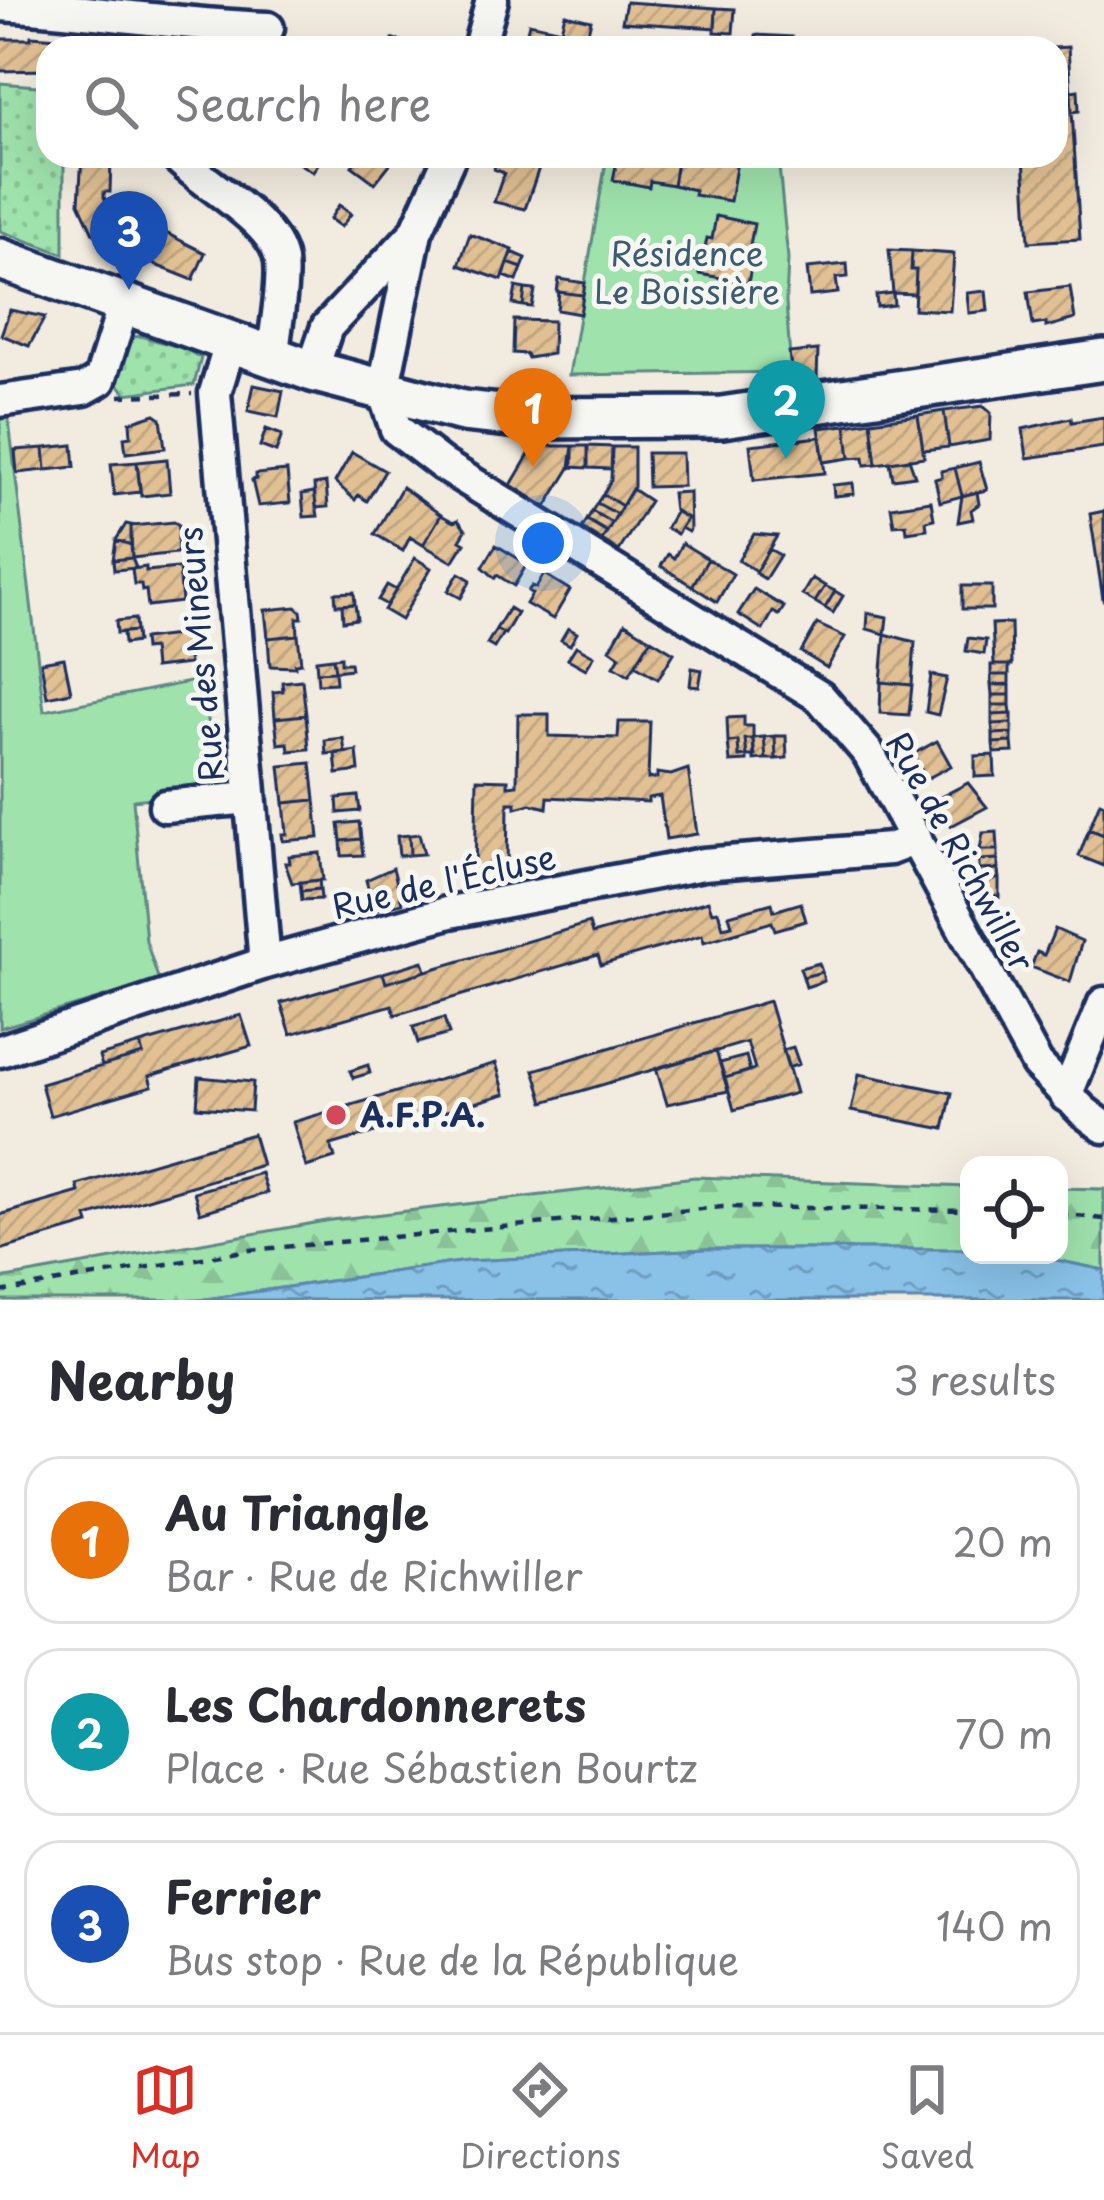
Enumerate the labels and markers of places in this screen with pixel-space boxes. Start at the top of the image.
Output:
pin: 3 [90,191,168,290]
pin: 2 [747,360,825,459]
pin: 1 [494,368,572,467]
place label: A.F.P.A. [359,1088,485,1138]
marker: A.F.P.A. [323,1102,349,1128]

